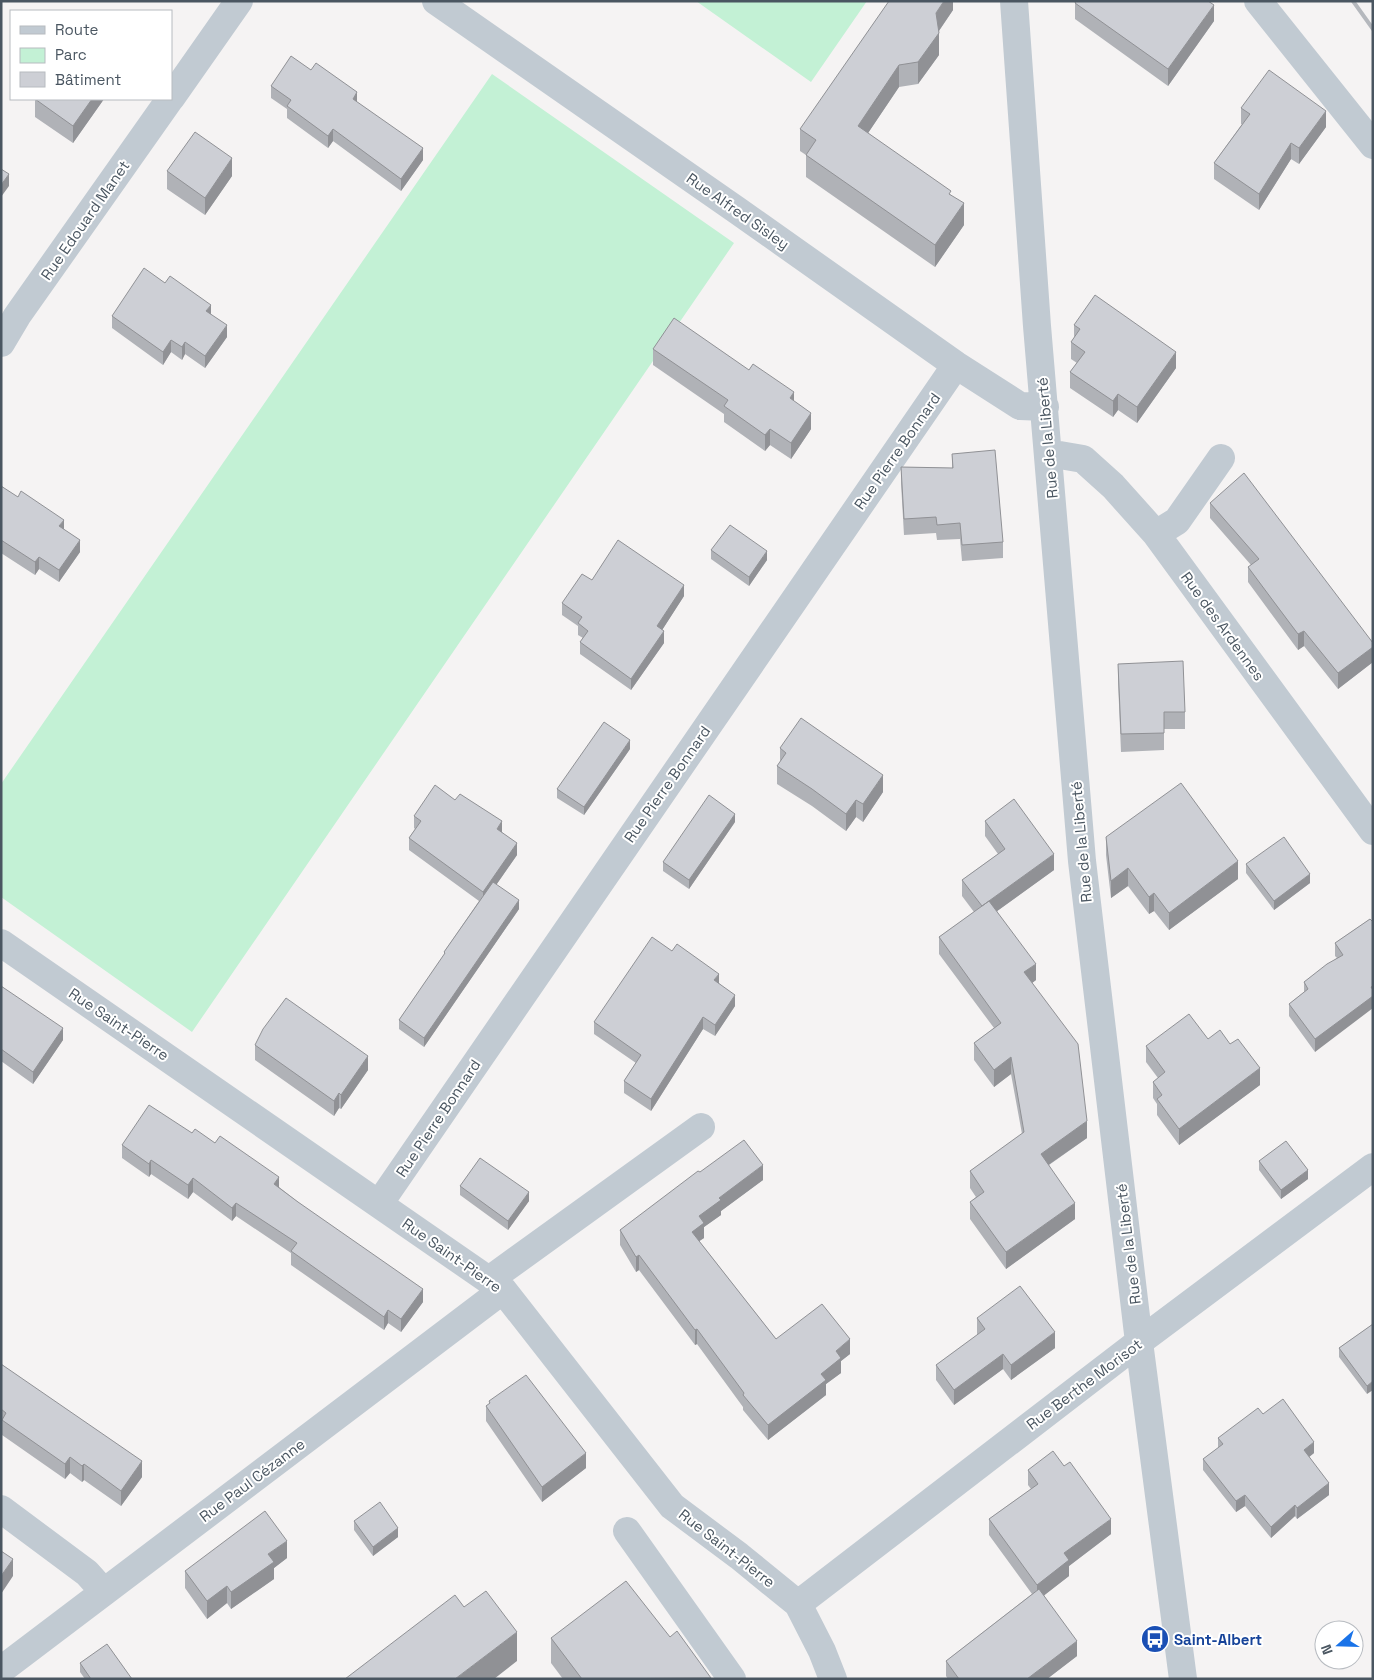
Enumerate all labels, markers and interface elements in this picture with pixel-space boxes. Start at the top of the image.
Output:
legend [10,10,172,100]
text: Route [55,20,99,39]
text: Parc [55,45,87,64]
text: Bâtiment [55,70,121,89]
street label: Rue Edouard Manet [37,156,133,284]
street label: Rue Alfred Sisley [683,168,793,254]
street label: Rue de la Liberté [1032,377,1062,499]
street label: Rue Pierre Bonnard [850,389,944,513]
street label: Rue des Ardennes [1177,568,1269,684]
street label: Rue Pierre Bonnard [620,722,714,846]
street label: Rue de la Liberté [1066,781,1096,903]
street label: Rue Saint-Pierre [65,983,173,1065]
street label: Rue Pierre Bonnard [392,1055,484,1181]
street label: Rue de la Liberté [1111,1182,1145,1305]
street label: Rue Saint-Pierre [399,1214,505,1296]
street label: Rue Berthe Morisot [1022,1334,1146,1434]
street label: Rue Paul Cézanne [195,1434,309,1526]
street label: Rue Saint-Pierre [675,1505,779,1592]
north arrow [1314,1620,1364,1670]
bus stop icon: Saint-Albert [1140,1624,1170,1654]
place label: Saint-Albert [1174,1630,1262,1649]
text: N [1317,1642,1337,1657]

